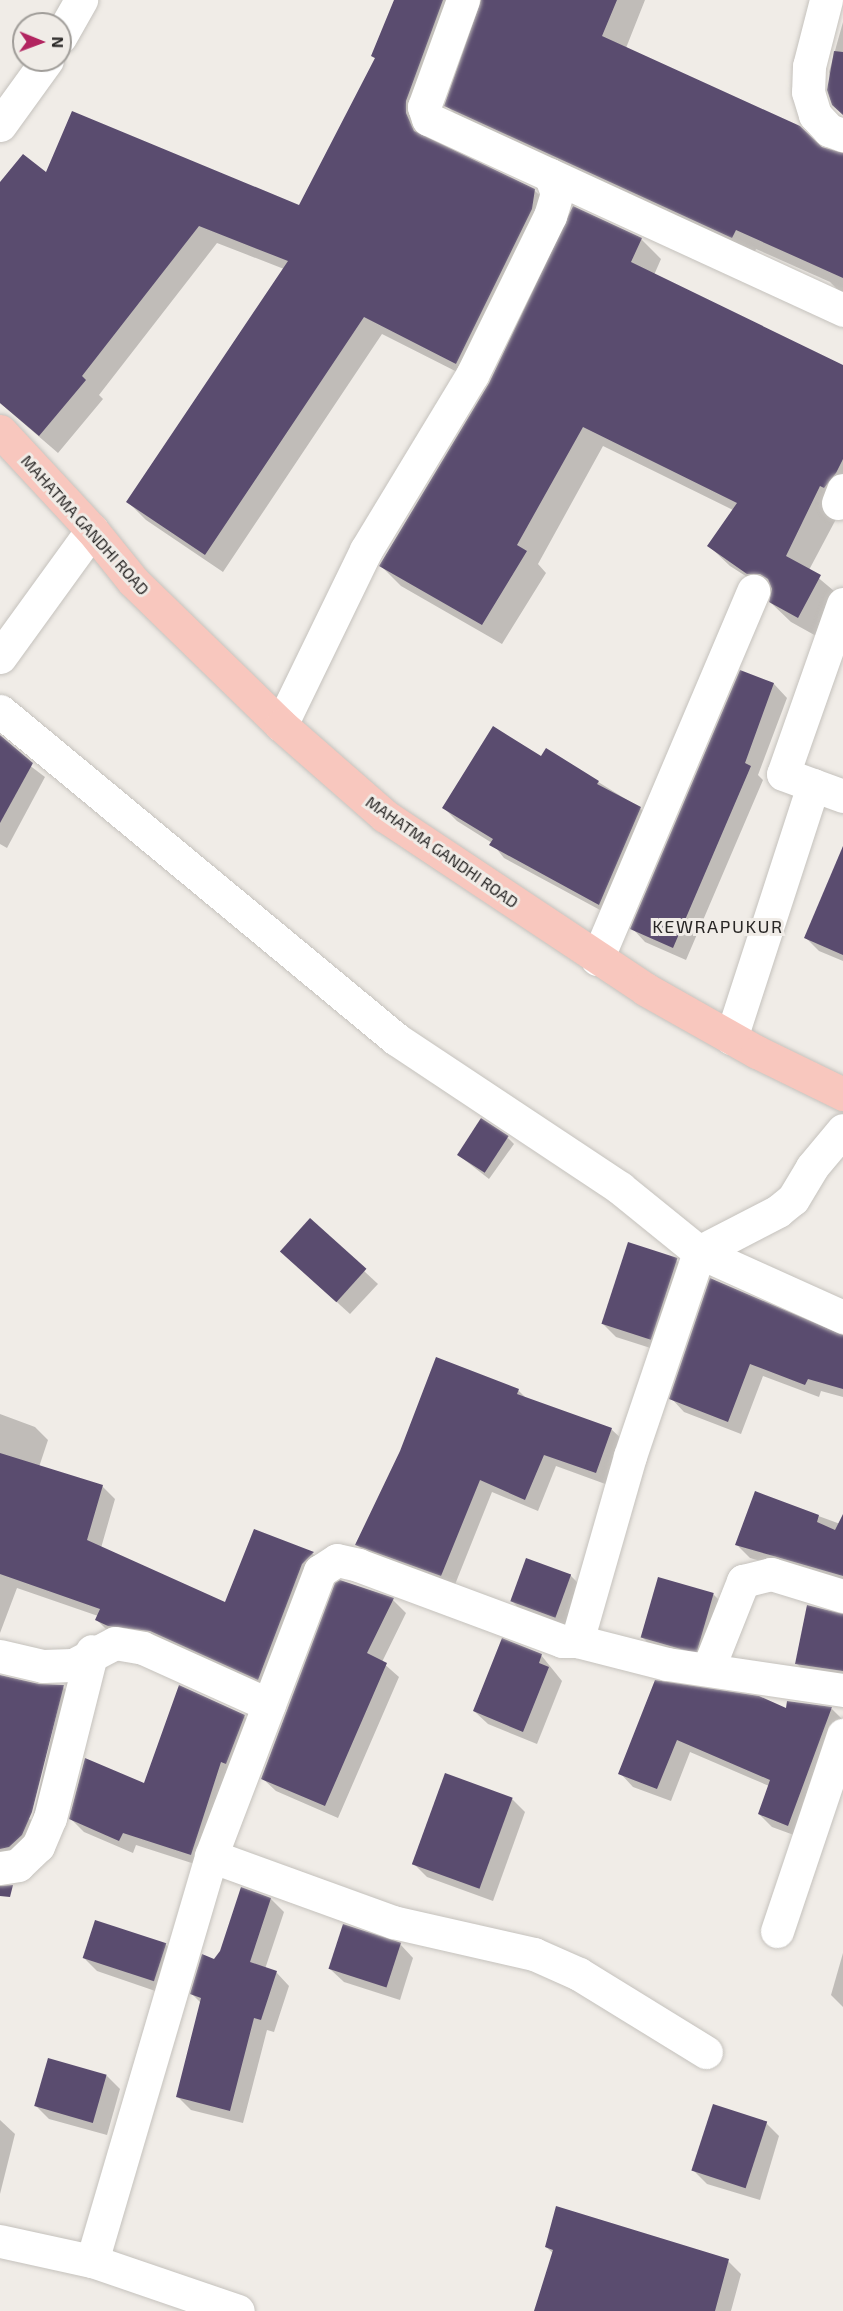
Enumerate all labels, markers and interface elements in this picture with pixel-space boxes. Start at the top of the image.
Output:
north arrow [12,12,72,72]
text: N [49,36,68,48]
street label: MAHATMA GANDHI ROAD [17,451,153,599]
street label: MAHATMA GANDHI ROAD [362,792,522,912]
district label: KEWRAPUKUR [652,915,784,937]

